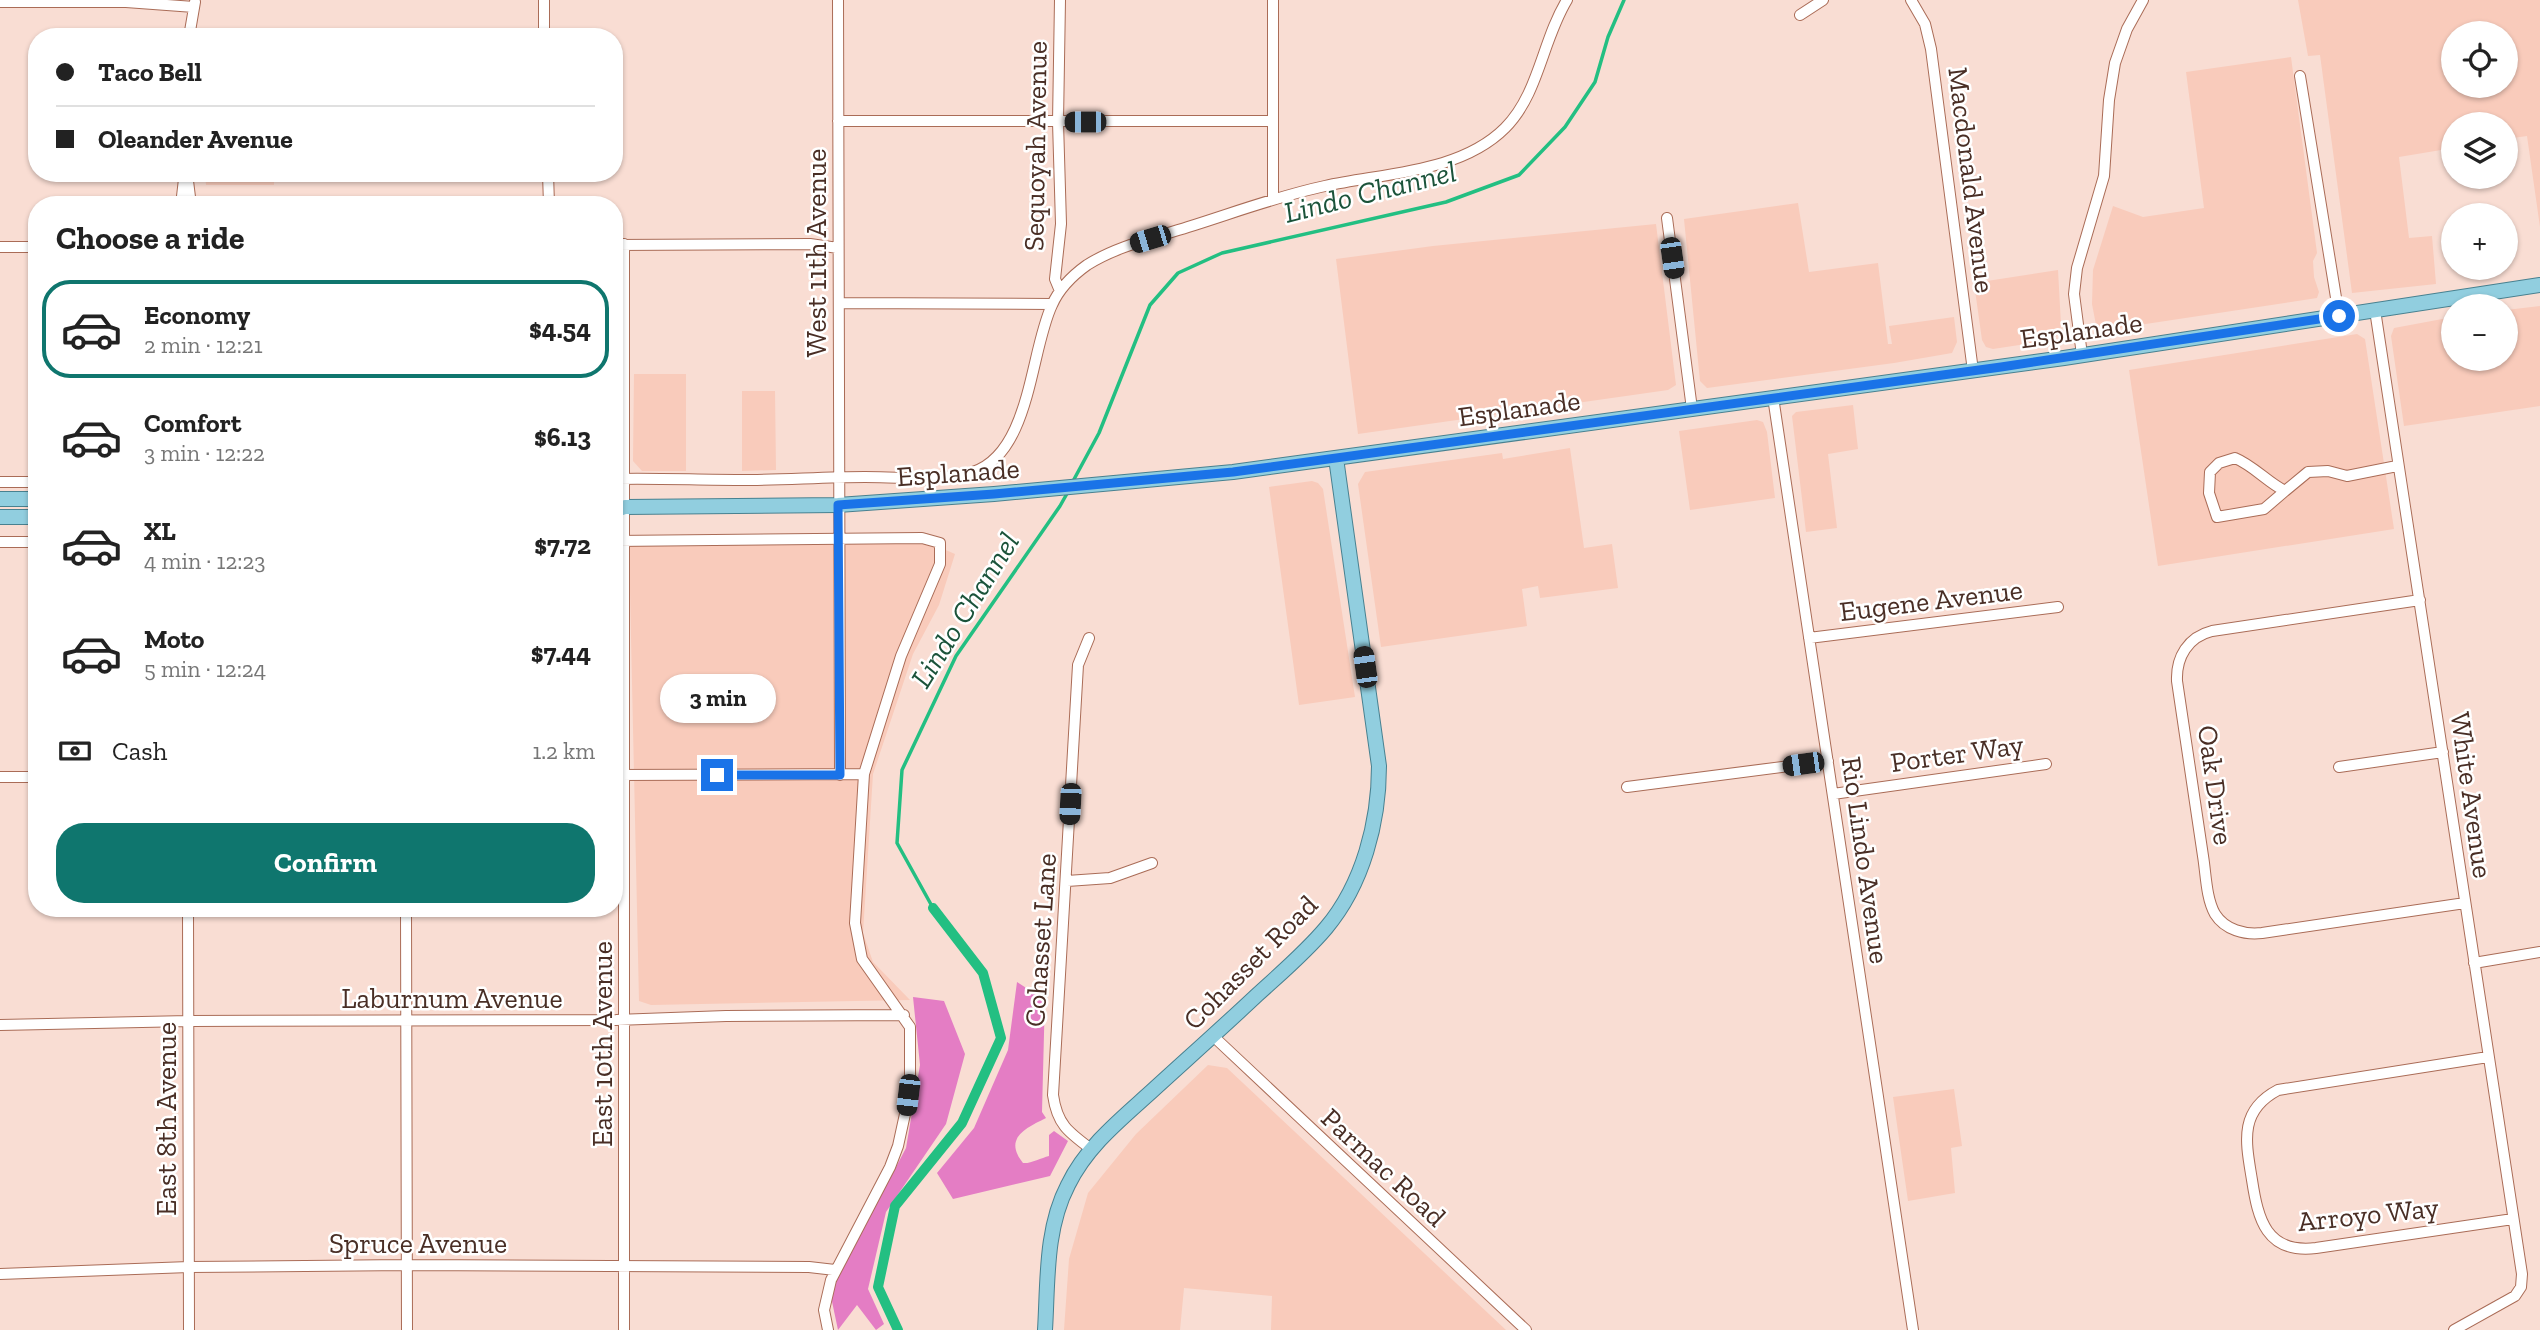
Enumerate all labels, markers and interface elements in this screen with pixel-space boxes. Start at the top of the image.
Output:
map controls [2441,21,2518,371]
button: locate [2441,21,2518,98]
street label: Sequoyah Avenue [1017,41,1054,251]
text: Taco Bell [98,56,202,88]
street label: Macdonald Avenue [1941,65,2002,295]
car [1065,112,1107,133]
button: layers [2441,112,2518,189]
text: Oleander Avenue [98,123,293,155]
street label: West 11th Avenue [800,149,833,357]
water label: Lindo Channel [1280,153,1460,231]
button: + [2441,203,2518,280]
text: Choose a ride [56,219,244,257]
car [1127,223,1174,255]
car [1659,236,1686,280]
button: − [2441,294,2518,371]
icon: car [60,298,123,361]
text: Economy [144,299,250,331]
route start [2323,300,2355,332]
street label: Esplanade [2018,306,2144,355]
text: $4.54 [529,313,591,345]
text: 2 min · 12:21 [144,331,263,359]
street label: Esplanade [1456,384,1582,433]
icon: car [60,406,123,469]
text: Comfort [144,407,241,439]
text: $6.13 [534,421,591,453]
text: 3 min · 12:22 [144,439,265,467]
street label: Esplanade [895,452,1021,493]
icon: car [60,514,123,577]
text: XL [144,515,176,547]
water label: Lindo Channel [903,526,1027,694]
text: $7.72 [534,529,591,561]
text: 4 min · 12:23 [144,547,266,575]
street label: Eugene Avenue [1838,573,2024,628]
icon: car [60,622,123,685]
text: Moto [144,623,204,655]
text: $7.44 [531,637,591,669]
car [1352,645,1379,689]
text: 5 min · 12:24 [144,655,266,683]
callout: 3 min [659,674,775,722]
text: 3 min [689,684,747,712]
street label: White Avenue [2444,710,2499,880]
street label: Oak Drive [2191,723,2240,847]
street label: Porter Way [1888,728,2026,779]
icon: cash [56,732,94,770]
text: Cash [112,735,167,767]
text: 1.2 km [532,737,595,765]
car [1781,751,1826,777]
street label: Rio Lindo Avenue [1835,754,1896,966]
route end [701,759,733,791]
car [1059,782,1082,826]
button: Confirm [56,823,595,903]
street label: Cohasset Lane [1018,852,1063,1028]
street label: Cohasset Road [1176,888,1324,1036]
street label: East 10th Avenue [586,941,619,1147]
street label: Laburnum Avenue [341,982,563,1015]
street label: East 8th Avenue [150,1022,183,1216]
car [896,1073,921,1117]
street label: Parmac Road [1314,1101,1453,1233]
street label: Arroyo Way [2296,1191,2441,1238]
street label: Spruce Avenue [329,1227,507,1260]

